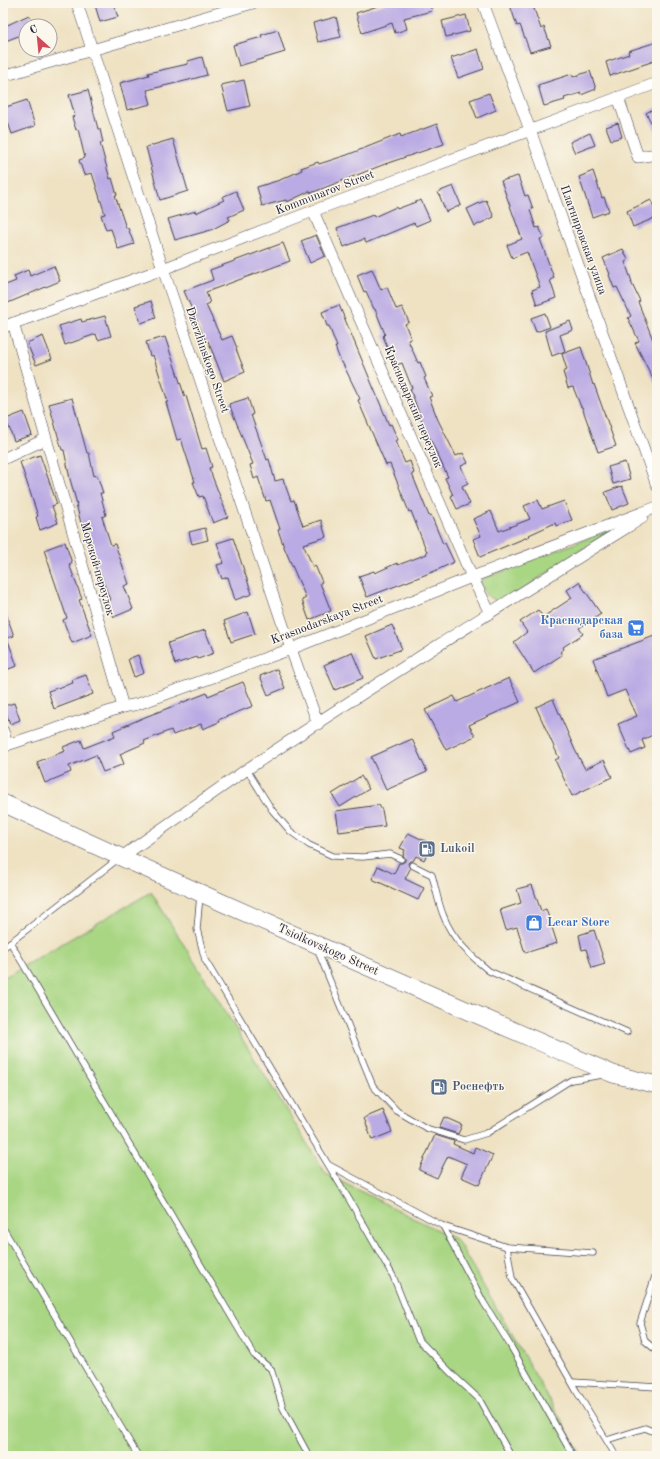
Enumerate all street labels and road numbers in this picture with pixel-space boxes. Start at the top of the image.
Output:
street label: Kommunarov Street [274,169,376,217]
street label: Платнировская улица [558,184,608,296]
street label: Dzerzhinskogo Street [183,305,231,415]
street label: Краснодарский переулок [382,344,444,470]
street label: Морской переулок [78,521,116,617]
street label: Krasnodarskaya Street [269,593,385,647]
street label: Tsiolkovskogo Street [276,922,380,978]

